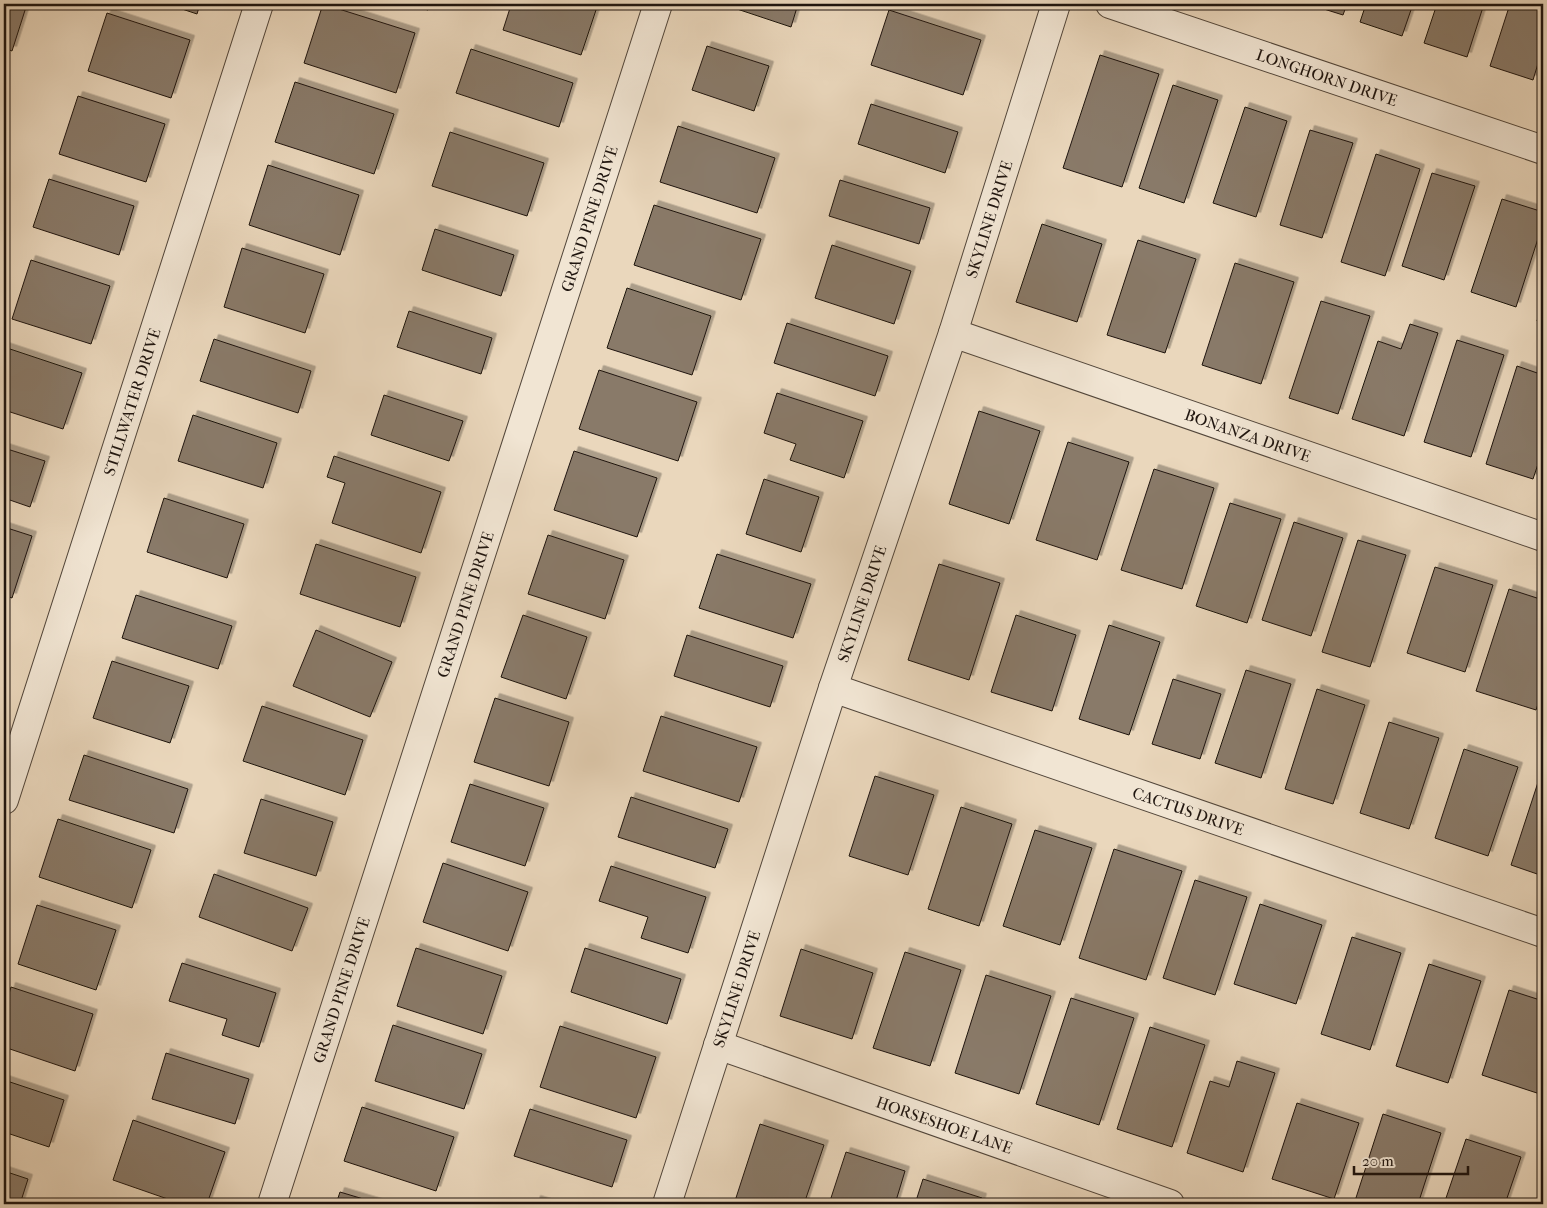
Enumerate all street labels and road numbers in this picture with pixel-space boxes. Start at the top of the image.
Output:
street label: LONGHORN DRIVE [1254,45,1400,110]
street label: GRAND PINE DRIVE [557,143,621,294]
street label: SKYLINE DRIVE [961,158,1016,280]
street label: STILLWATER DRIVE [99,326,164,478]
street label: BONANZA DRIVE [1182,404,1314,466]
street label: GRAND PINE DRIVE [433,529,497,680]
street label: SKYLINE DRIVE [833,543,890,665]
street label: CACTUS DRIVE [1130,783,1247,839]
street label: GRAND PINE DRIVE [309,914,373,1065]
street label: SKYLINE DRIVE [708,928,764,1050]
street label: HORSESHOE LANE [874,1092,1015,1157]

